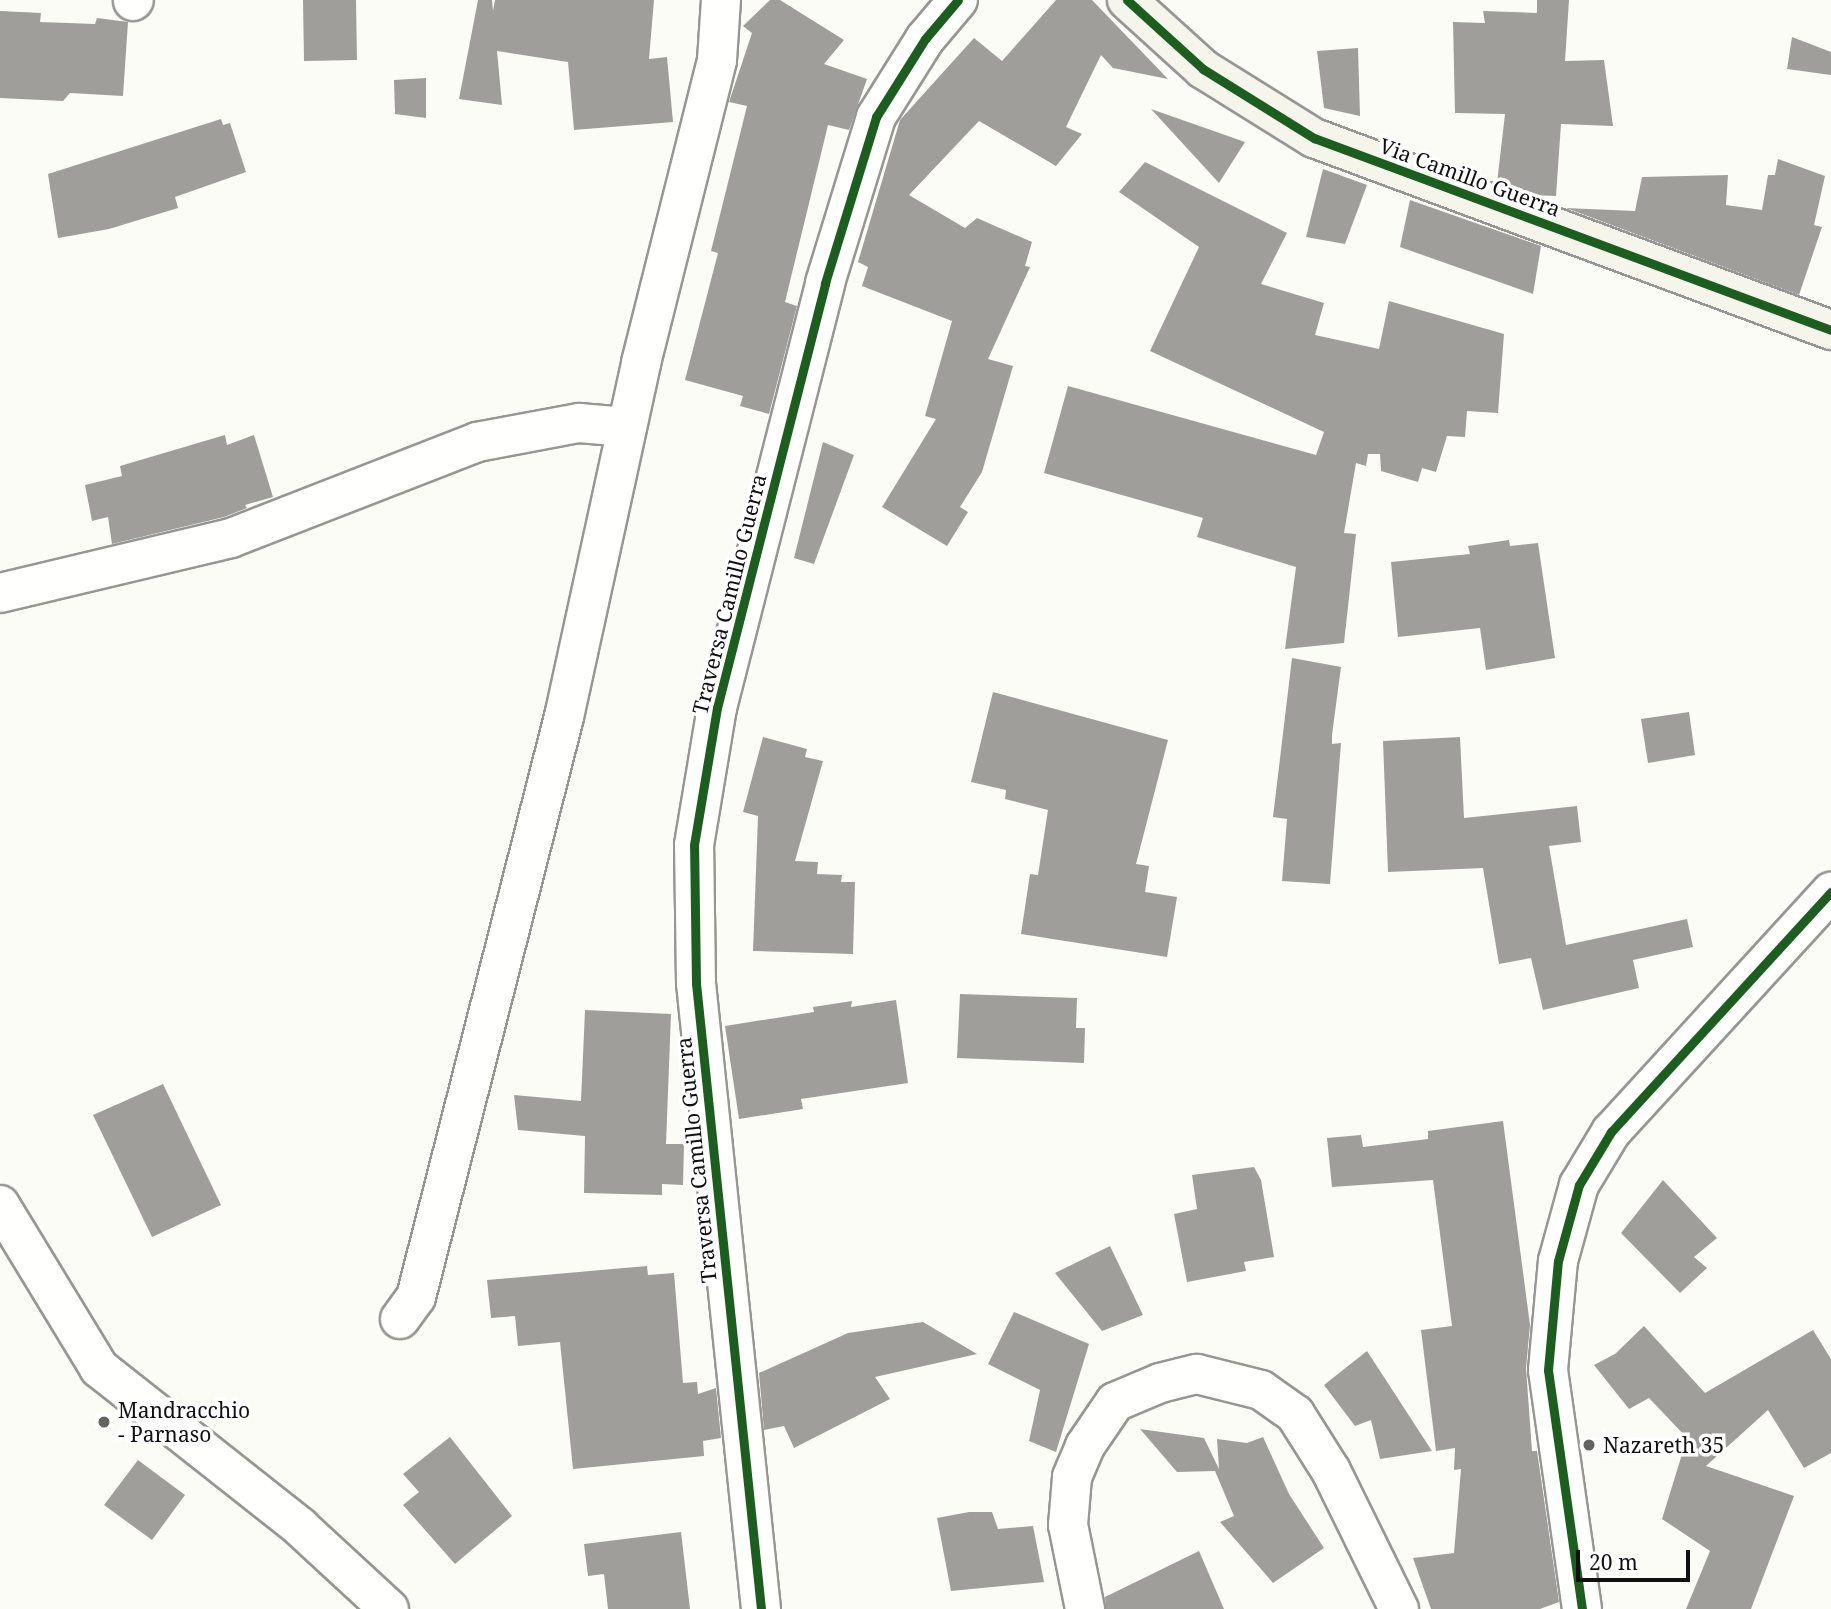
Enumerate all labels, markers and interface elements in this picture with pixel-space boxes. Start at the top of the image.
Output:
street label: Via Camillo Guerra [1376,133,1564,221]
street label: Traversa Camillo Guerra [687,471,771,717]
street label: Traversa Camillo Guerra [671,1036,721,1284]
place label: Mandracchio - Parnaso [118,1397,250,1447]
marker: Mandracchio - Parnaso [96,1414,112,1430]
place label: Nazareth 35 [1603,1432,1724,1458]
marker: Nazareth 35 [1581,1437,1597,1453]
scale bar [1579,1536,1693,1580]
text: 20 m [1589,1548,1638,1576]

